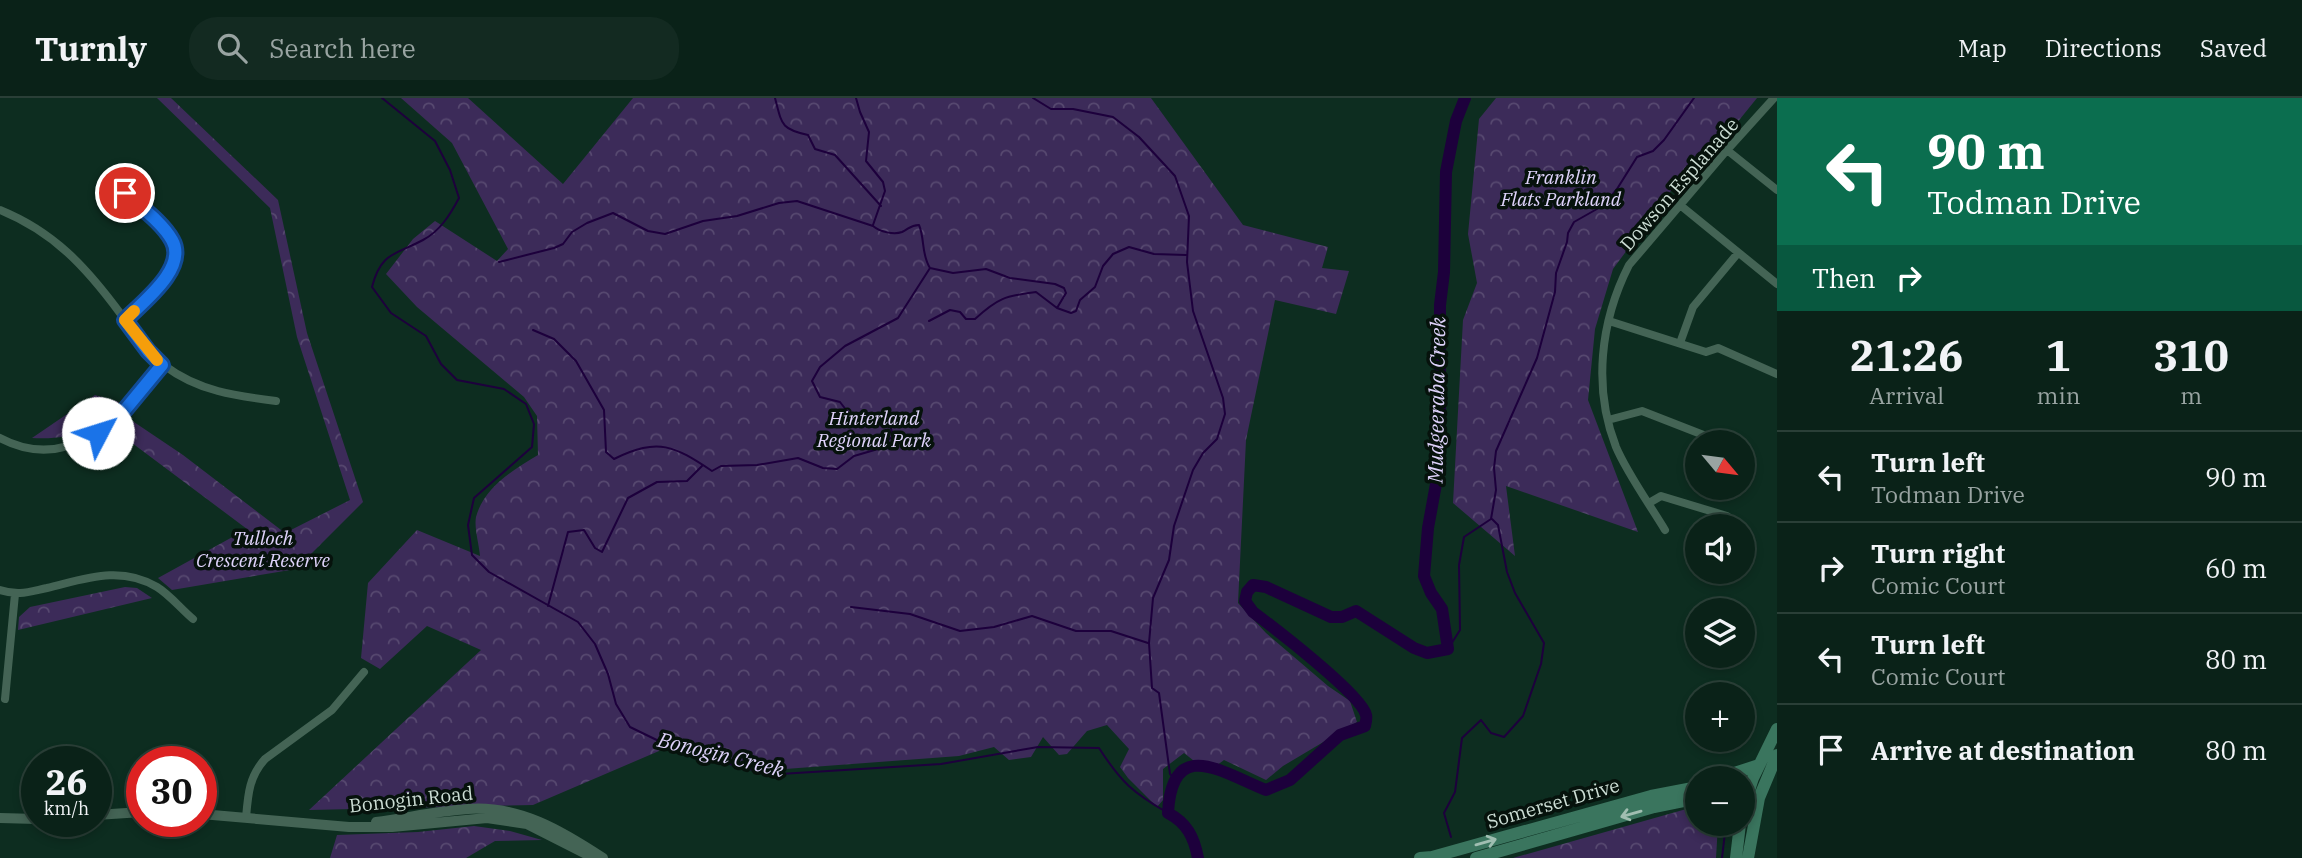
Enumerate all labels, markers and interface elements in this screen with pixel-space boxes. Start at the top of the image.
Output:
search box [189,17,679,80]
text: Turnly [35,27,147,70]
icon: search [213,29,251,67]
text: Search here [269,31,416,65]
text: Map [1958,32,2007,64]
text: Directions [2045,32,2162,64]
text: Saved [2200,32,2267,64]
street label: Dowson Esplanade [1615,112,1743,256]
text: 90 m [1927,119,2045,182]
icon: left [1812,126,1903,217]
pin [95,163,155,223]
park label: Franklin Flats Parkland [1500,165,1622,211]
icon: arrive [106,174,144,212]
text: Todman Drive [1927,181,2141,223]
icon: right [1890,259,1928,297]
text: Then [1812,261,1876,295]
water label: Mudgeeraba Creek [1421,316,1451,484]
text: 21:26 [1850,328,1964,383]
text: 1 [2046,328,2071,383]
text: 310 [2153,328,2229,383]
text: Arrival [1869,380,1944,410]
text: min [2037,380,2080,410]
text: m [2180,380,2202,410]
position arrow [61,396,135,470]
park label: Hinterland Regional Park [816,406,932,452]
north arrow [1685,430,1755,500]
map controls [1685,430,1755,836]
text: Turn left [1871,445,1985,479]
icon: left [1812,458,1850,496]
text: 90 m [2205,460,2267,494]
text: Todman Drive [1871,479,2025,509]
button: sound [1685,514,1755,584]
park label: Tulloch Crescent Reserve [196,526,330,572]
text: Turn right [1871,536,2005,570]
icon: right [1812,549,1850,587]
text: 60 m [2205,551,2267,585]
text: Comic Court [1871,570,2005,600]
button: layers [1685,598,1755,668]
text: Turn left [1871,627,1985,661]
icon: left [1812,640,1850,678]
text: 80 m [2205,642,2267,676]
text: Comic Court [1871,661,2005,691]
button: + [1685,682,1755,752]
water label: Bonogin Creek [654,725,788,783]
icon: arrive [1812,731,1850,769]
text: Arrive at destination [1871,733,2135,767]
text: 80 m [2205,733,2267,767]
speed limit sign: 30 [126,746,217,837]
text: 26 [45,759,88,805]
button: − [1685,766,1755,836]
street label: Somerset Drive [1484,773,1622,833]
street label: Bonogin Road [348,781,474,817]
text: km/h [44,797,89,820]
one-way arrow [1620,808,1642,821]
one-way arrow [1474,835,1497,848]

